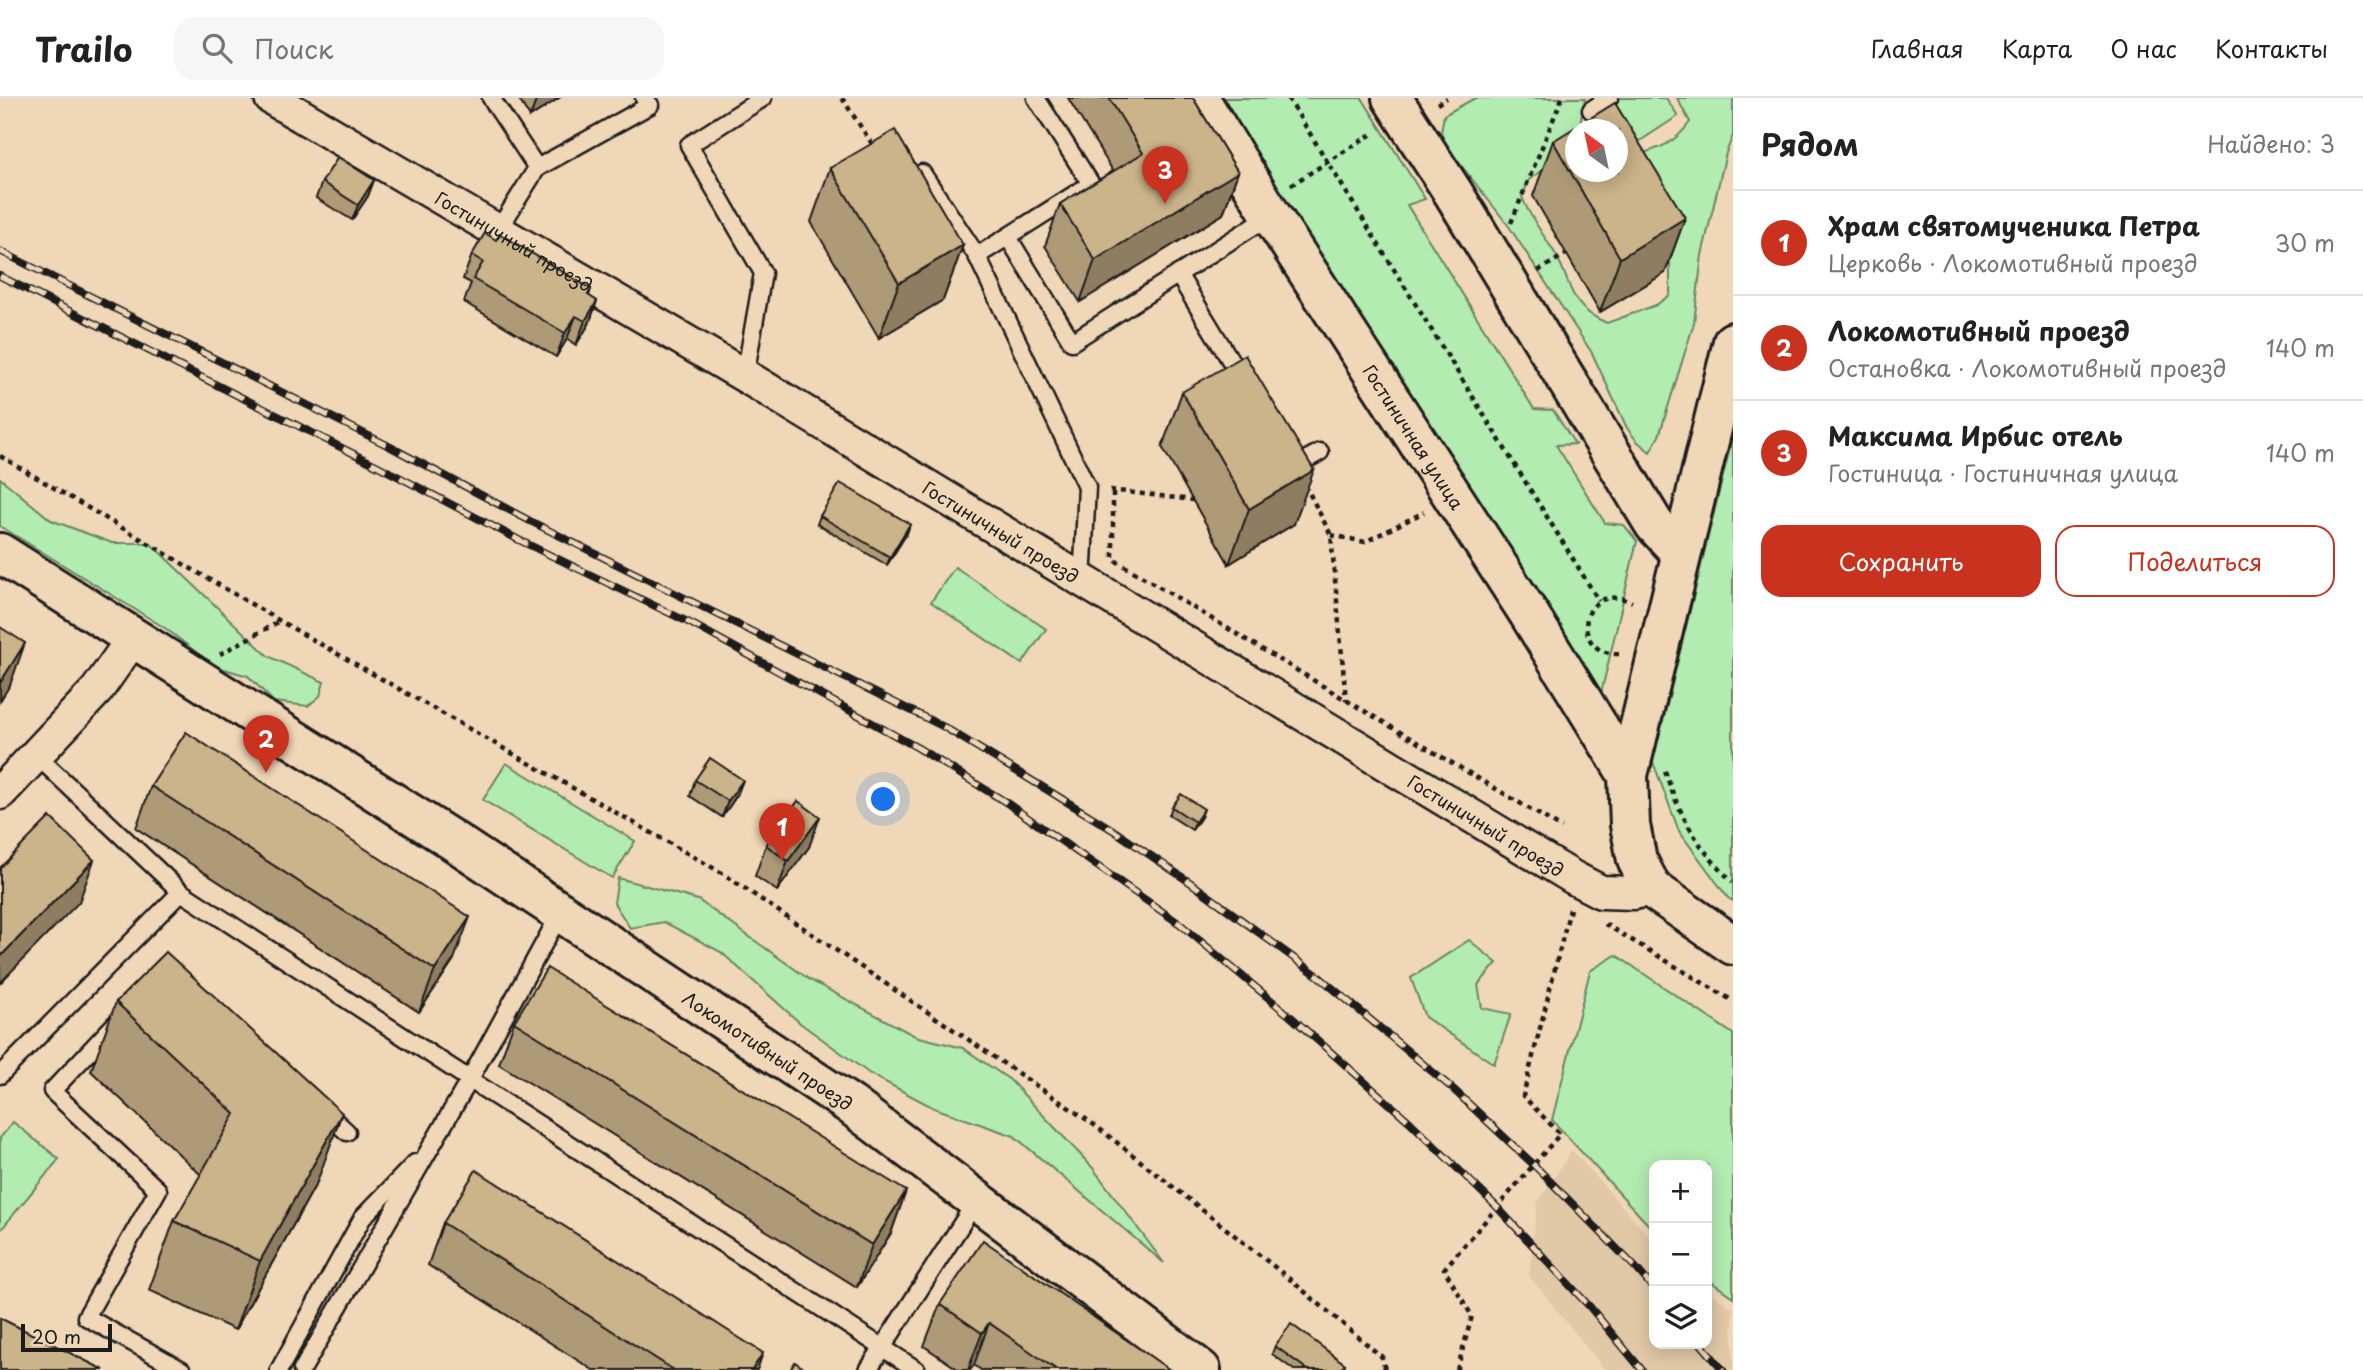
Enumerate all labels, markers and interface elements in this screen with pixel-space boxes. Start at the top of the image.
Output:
search box [174,17,664,80]
text: Trailo [35,23,132,73]
icon: search [198,29,236,67]
text: Поиск [254,29,333,68]
text: Главная [1871,30,1964,66]
text: Карта [2002,30,2072,66]
text: О нас [2110,30,2177,66]
text: Контакты [2215,30,2328,66]
north arrow [1565,119,1628,182]
text: Рядом [1761,121,1859,166]
text: Найдено: 3 [2207,126,2335,161]
pin: 3 [1142,146,1188,204]
street label: Гостиничный проезд [430,184,598,297]
text: Храм святомученика Петра [1828,206,2200,245]
text: 1 [1779,225,1790,260]
text: 30 m [2274,225,2335,260]
text: Церковь · Локомотивный проезд [1828,245,2198,280]
text: Локомотивный проезд [1828,311,2130,350]
text: 2 [1776,330,1792,365]
text: 140 m [2266,330,2335,365]
text: Остановка · Локомотивный проезд [1828,350,2226,385]
street label: Гостиничная улица [1357,358,1471,515]
text: Максима Ирбис отель [1828,416,2123,455]
text: 3 [1776,435,1792,470]
text: 140 m [2266,435,2335,470]
text: Гостиница · Гостиничная улица [1828,455,2178,490]
street label: Гостиничный проезд [918,473,1085,589]
button: Сохранить [1761,525,2041,597]
button: Поделиться [2055,525,2335,597]
pin: 2 [243,715,289,773]
street label: Гостиничный проезд [1403,767,1570,883]
your location [866,782,900,816]
pin: 1 [759,803,805,861]
street label: Локомотивный проезд [678,984,859,1116]
map controls [1649,1160,1712,1349]
button: + [1649,1160,1712,1223]
button: − [1649,1223,1712,1286]
button: layers [1649,1286,1712,1349]
scale bar [21,1321,112,1353]
text: 20 m [32,1322,81,1350]

